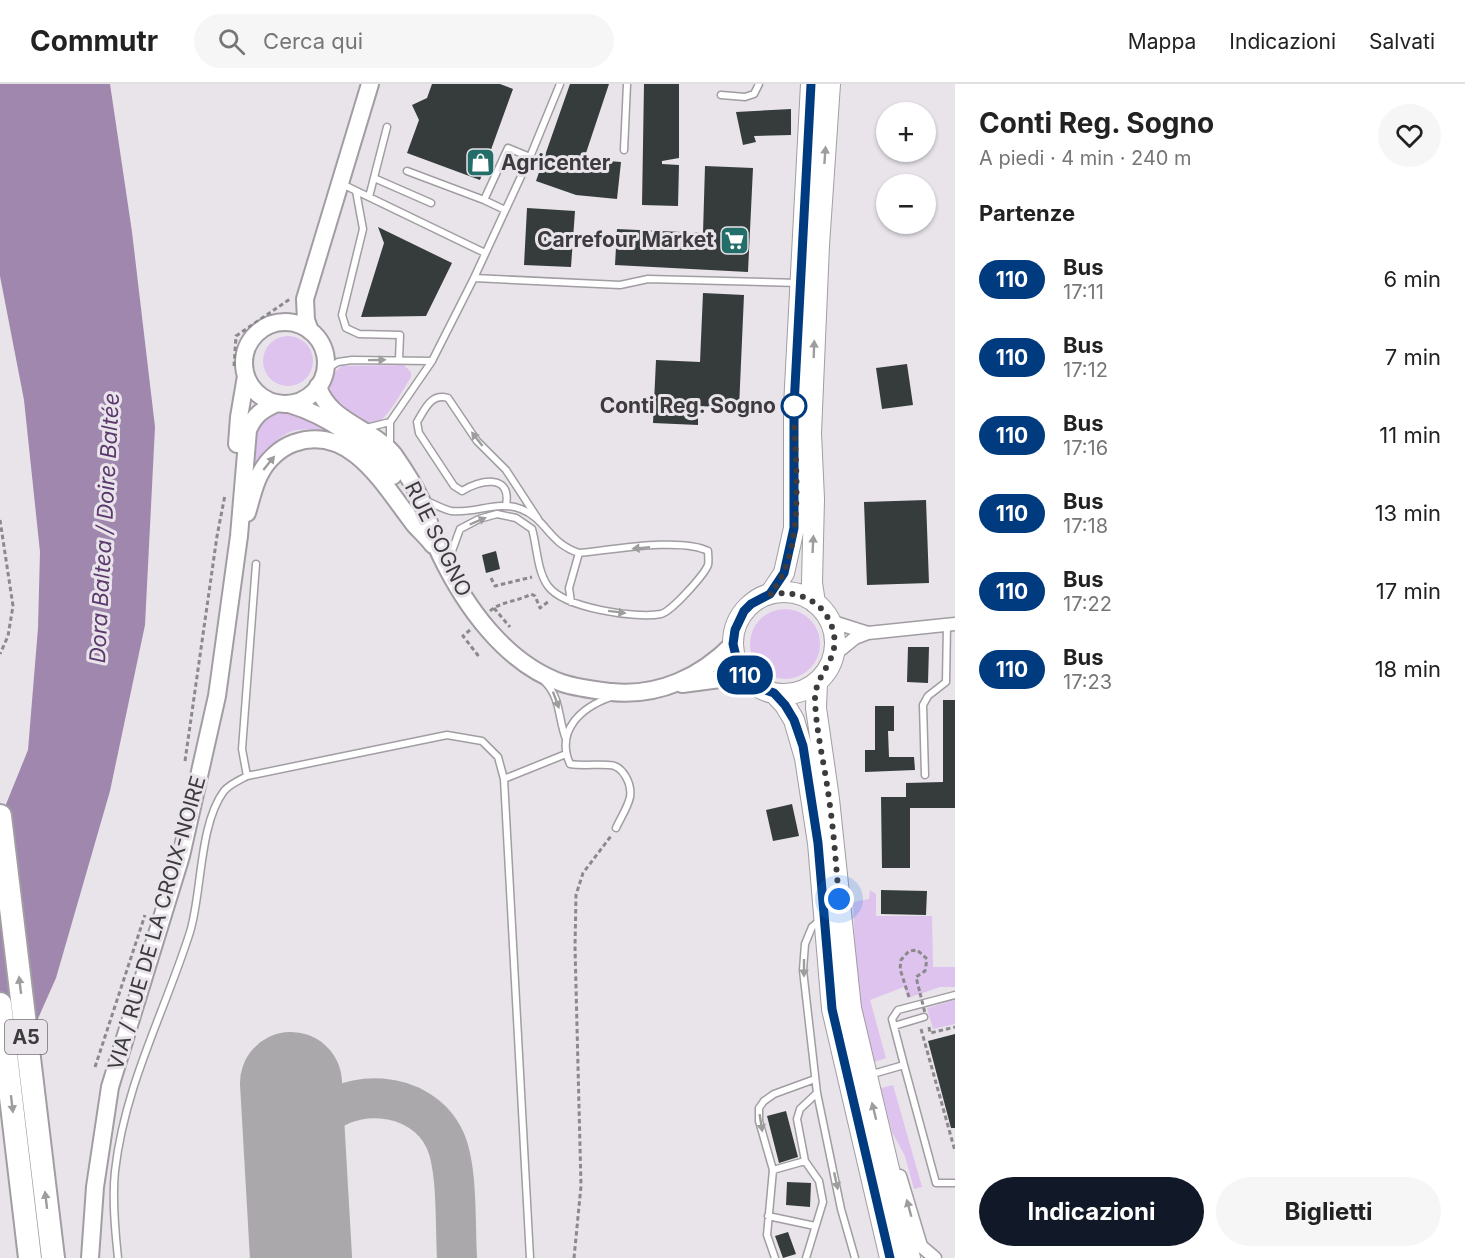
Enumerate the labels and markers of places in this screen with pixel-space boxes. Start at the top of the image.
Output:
shop icon: Agricenter [464,147,496,179]
place label: Agricenter [501,150,611,175]
supermarket icon: Carrefour Market [719,224,751,256]
place label: Carrefour Market [537,227,714,252]
place label: Conti Reg. Sogno [600,393,776,418]
marker: Conti Reg. Sogno [781,393,807,419]

